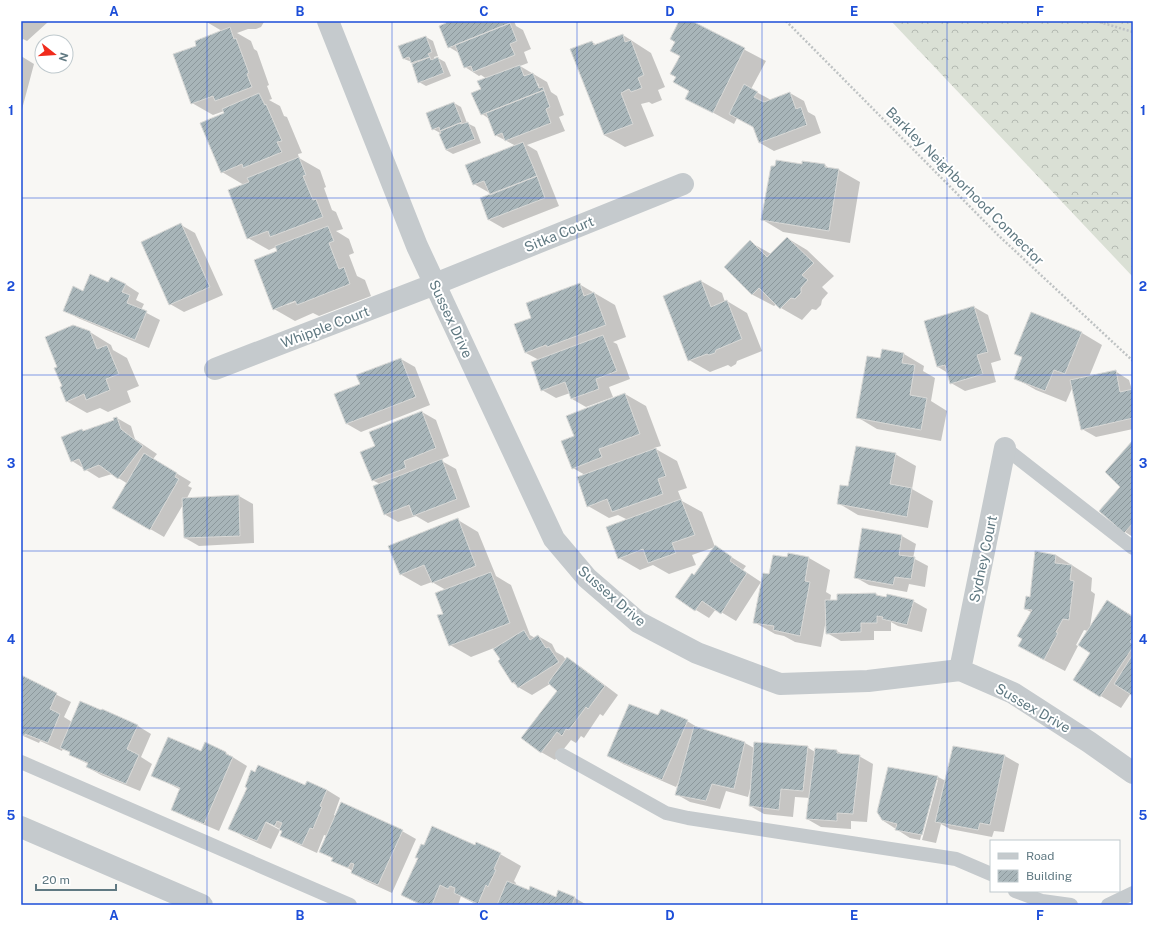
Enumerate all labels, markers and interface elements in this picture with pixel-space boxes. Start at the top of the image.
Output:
text: A [109,4,119,19]
text: B [296,4,305,19]
text: C [479,4,489,19]
text: D [665,4,675,19]
text: E [850,4,858,19]
text: F [1036,4,1044,19]
north arrow [34,34,74,74]
text: N [57,51,71,63]
text: 1 [8,103,14,118]
text: 1 [1140,103,1146,118]
street label: Barkley Neighborhood Connector [883,104,1047,268]
street label: Sitka Court [522,213,596,255]
street label: Sussex Drive [426,278,476,360]
text: 2 [7,279,15,294]
text: 2 [1139,279,1147,294]
street label: Whipple Court [279,303,371,351]
text: 3 [7,456,16,471]
text: 3 [1139,456,1148,471]
street label: Sydney Court [966,514,1000,604]
street label: Sussex Drive [575,562,649,630]
text: 4 [7,632,16,647]
text: 4 [1139,632,1148,647]
street label: Sussex Drive [993,680,1073,736]
text: 5 [7,808,16,823]
text: 5 [1139,808,1148,823]
legend [990,840,1120,892]
text: Road [1026,849,1054,863]
scale bar [36,866,116,892]
text: Building [1026,869,1072,883]
text: 20 m [42,873,70,887]
text: A [109,908,119,923]
text: B [296,908,305,923]
text: C [479,908,489,923]
text: D [665,908,675,923]
text: E [850,908,858,923]
text: F [1036,908,1044,923]

